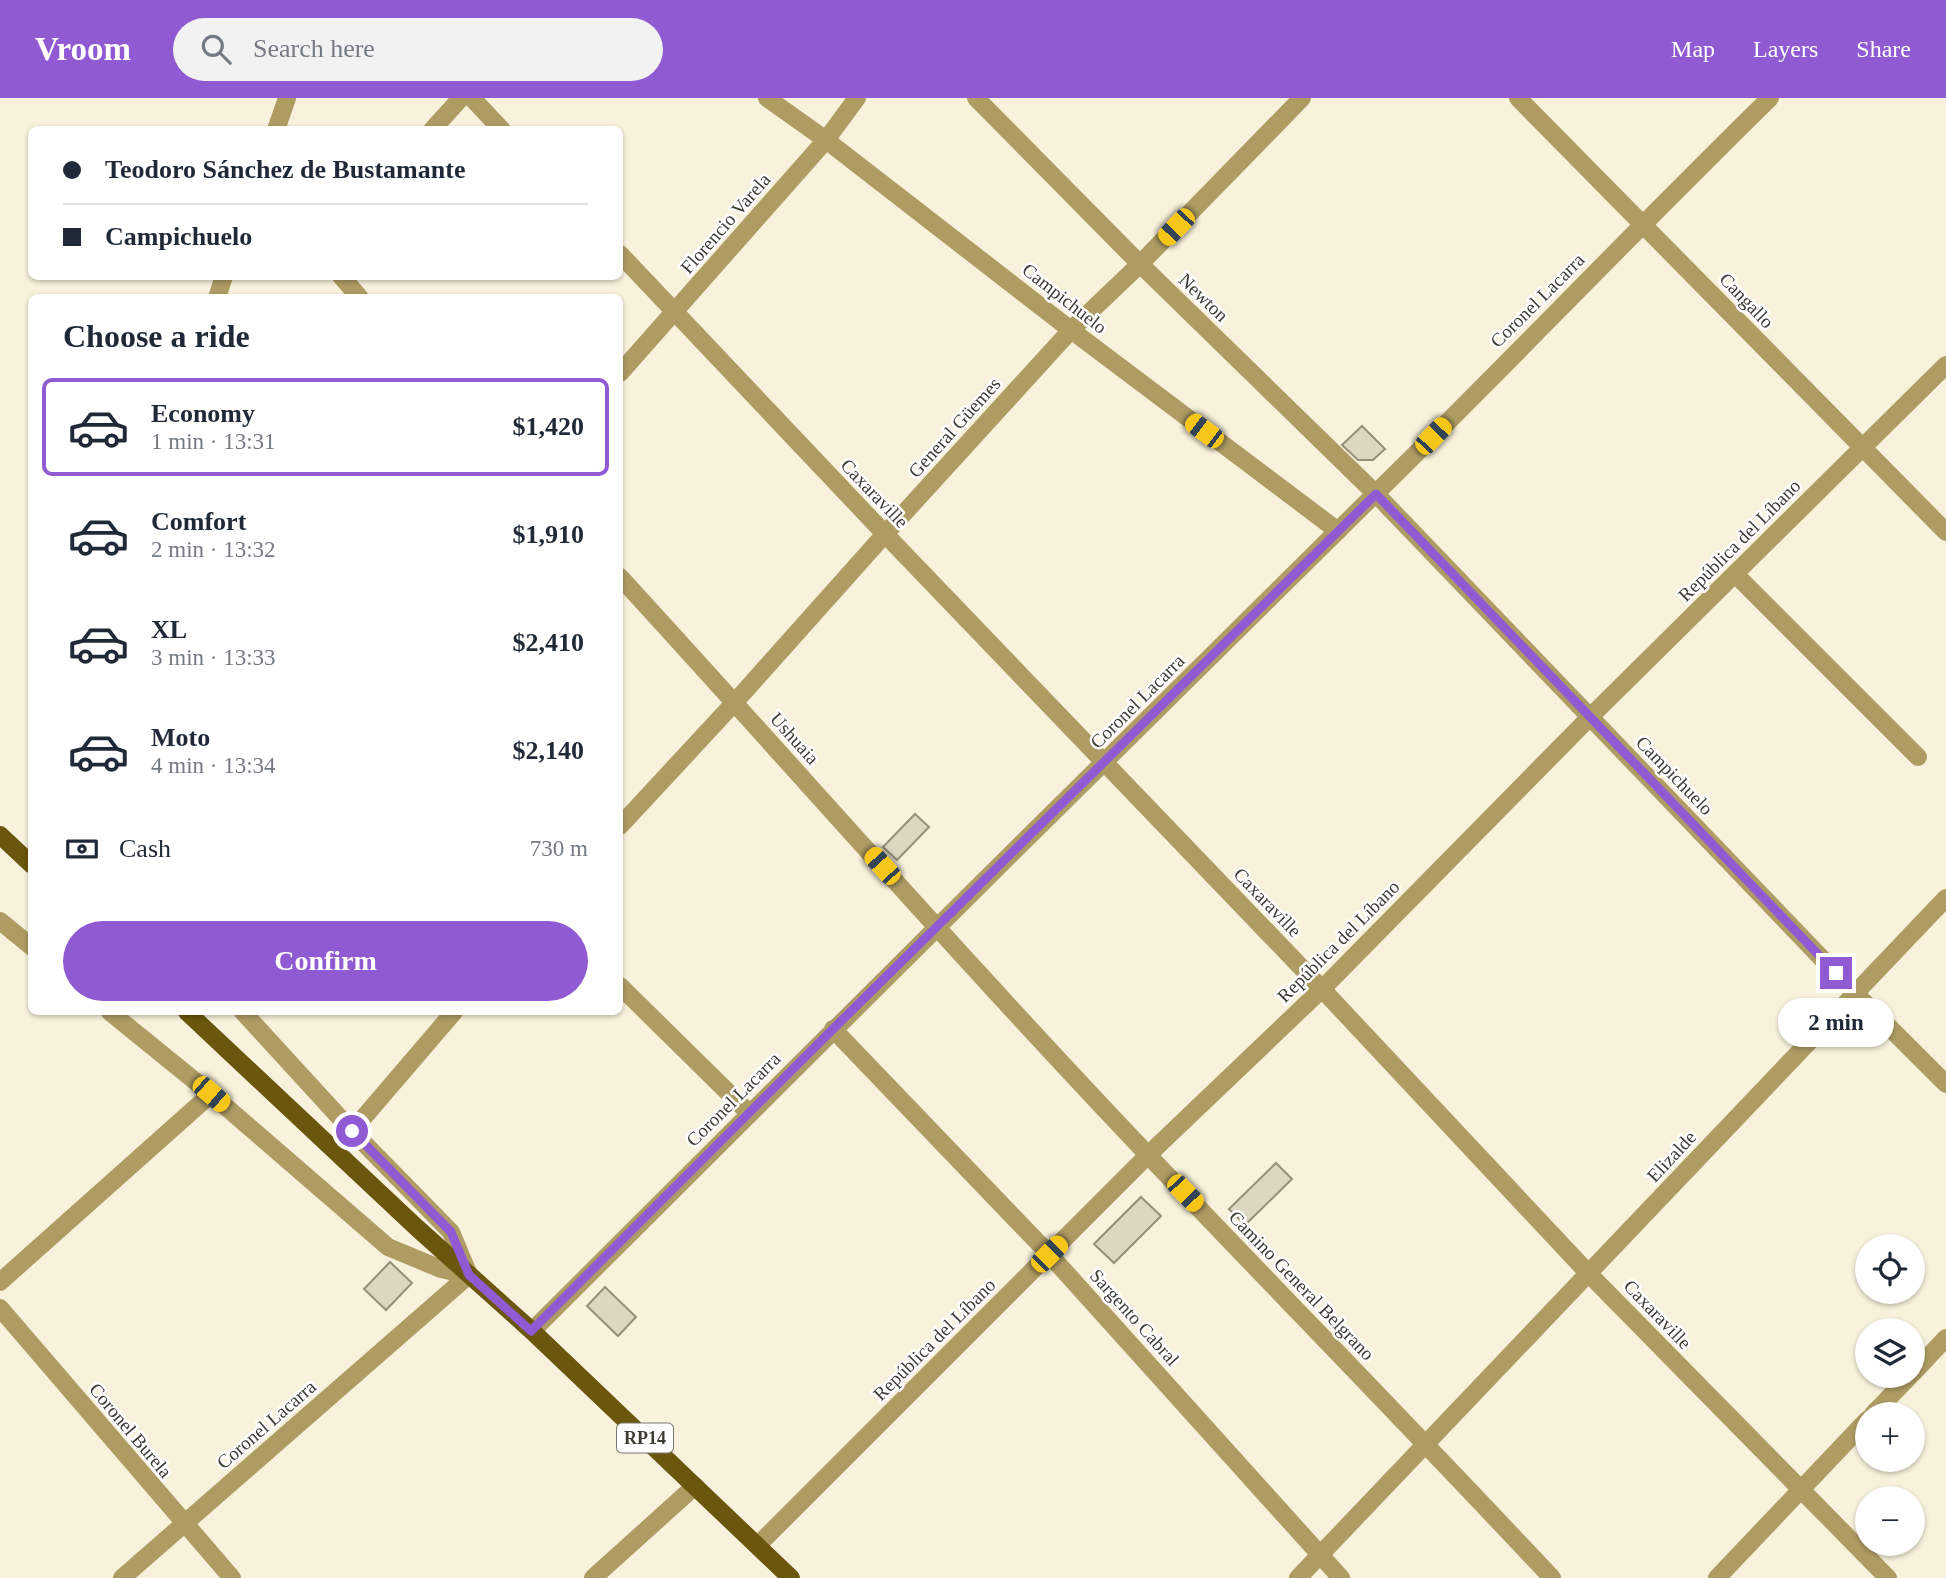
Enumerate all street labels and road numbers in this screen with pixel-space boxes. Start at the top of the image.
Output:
street label: Florencio Varela [676,169,775,278]
street label: Coronel Lacarra [1486,249,1589,352]
street label: Campichuelo [1018,259,1111,338]
street label: Cangallo [1715,268,1778,332]
street label: Newton [1175,269,1233,326]
street label: General Güemes [904,373,1005,482]
street label: Caxaraville [837,455,913,532]
street label: República del Líbano [1674,475,1805,606]
street label: Coronel Lacarra [1086,650,1189,753]
street label: Ushuaia [766,708,824,769]
street label: Campichuelo [1632,732,1717,819]
street label: Caxaraville [1230,864,1306,941]
street label: República del Líbano [1273,876,1404,1007]
street label: Coronel Lacarra [682,1048,785,1151]
street label: Elizalde [1642,1126,1700,1186]
street label: Camino General Belgrano [1225,1206,1378,1364]
street label: Sargento Cabral [1086,1265,1183,1370]
street label: República del Líbano [869,1274,1000,1405]
street label: Caxaraville [1620,1276,1696,1353]
street label: Coronel Lacarra [213,1375,320,1473]
street label: Coronel Burela [85,1379,177,1482]
road number: RP14 [617,1423,673,1452]

